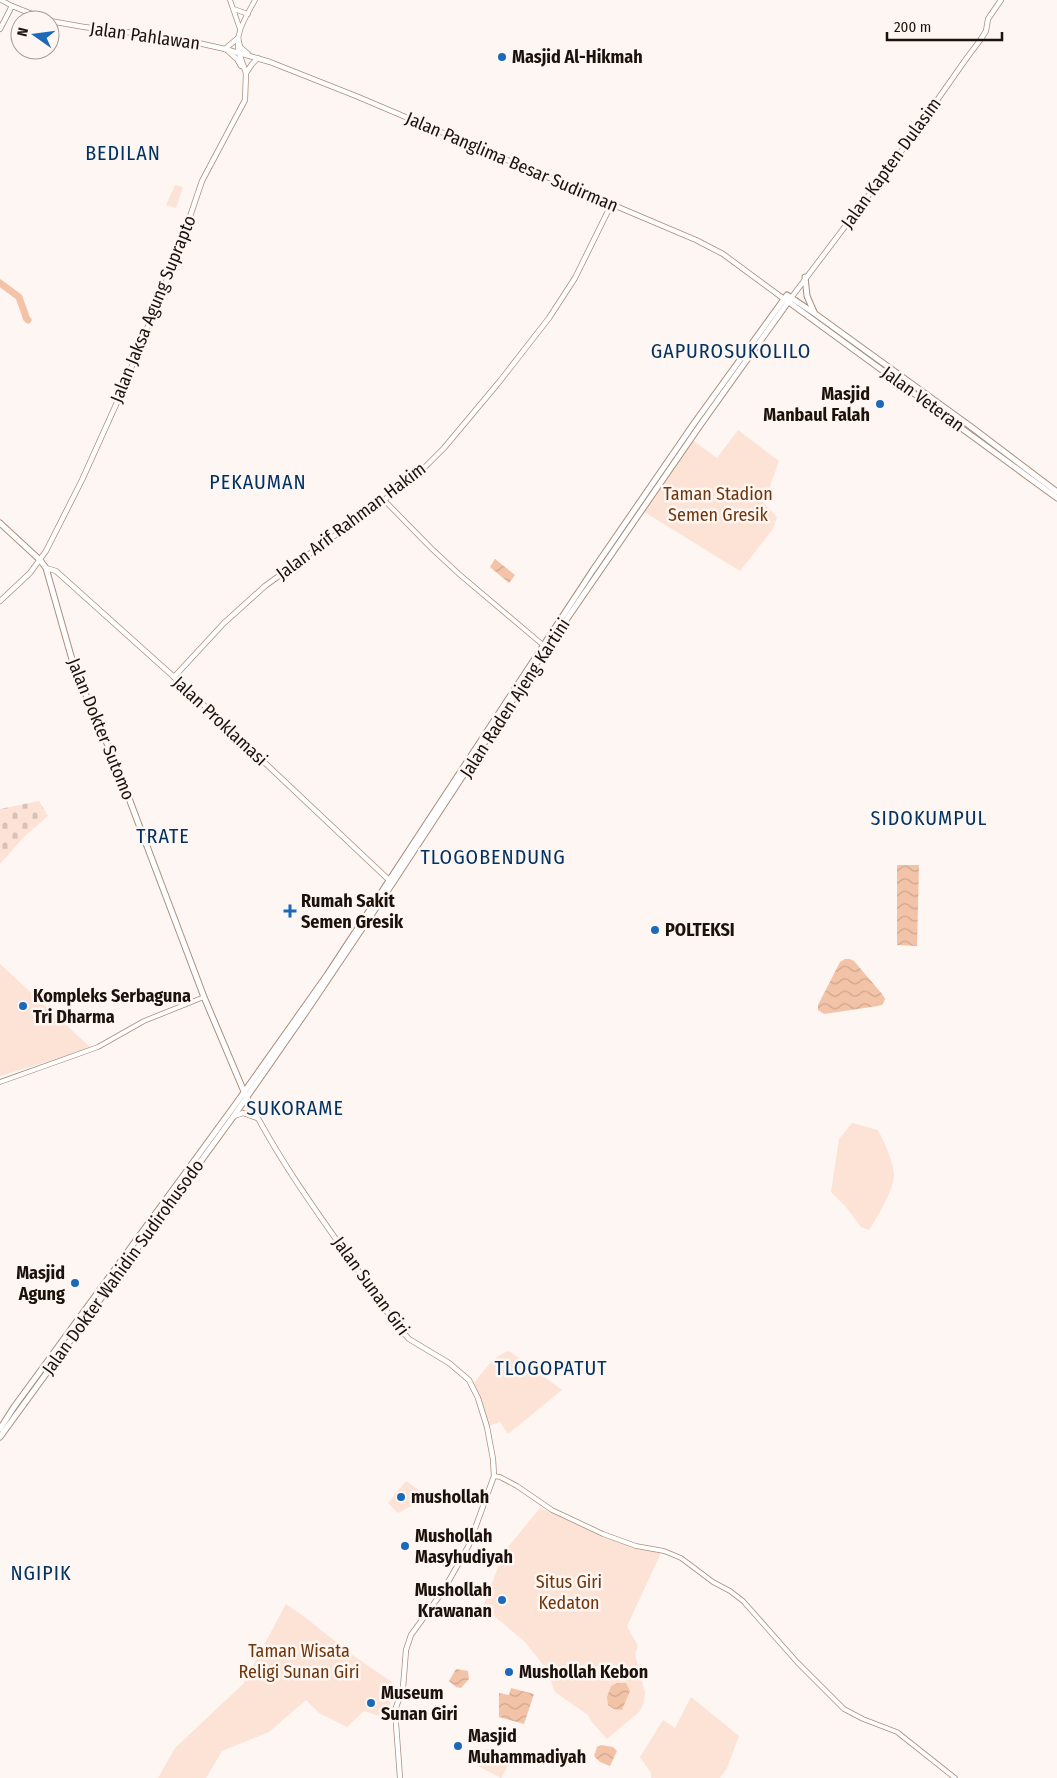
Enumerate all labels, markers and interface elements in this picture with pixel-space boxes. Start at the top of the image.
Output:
north arrow [10,10,60,60]
scale bar [887,10,1002,42]
street label: Jalan Pahlawan [89,17,201,55]
text: 200 m [894,18,931,36]
text: N [14,26,32,38]
place label: Masjid Al-Hikmah [512,46,643,68]
marker: Masjid Al-Hikmah [496,51,508,63]
street label: Jalan Kapten Dulasim [836,93,946,233]
street label: Jalan Panglima Besar Sudirman [402,107,622,217]
district label: BEDILAN [85,141,161,165]
street label: Jalan Jaksa Agung Suprapto [105,212,201,406]
district label: GAPUROSUKOLILO [651,339,811,363]
street label: Jalan Veteran [877,362,969,436]
place label: Masjid Manbaul Falah [763,383,870,426]
marker: Masjid Manbaul Falah [874,398,886,410]
street label: Jalan Arif Rahman Hakim [272,458,430,584]
district label: PEKAUMAN [209,470,307,494]
park label: Taman Stadion Semen Gresik [663,483,773,526]
street label: Jalan Raden Ajeng Kartini [455,614,575,782]
street label: Jalan Dokter Sutomo [63,655,139,803]
street label: Jalan Proklamasi [168,671,272,771]
district label: SIDOKUMPUL [871,806,987,830]
district label: TRATE [136,824,190,848]
district label: TLOGOBENDUNG [420,845,566,869]
place label: Rumah Sakit Semen Gresik [301,890,404,933]
marker: Rumah Sakit Semen Gresik [283,904,297,918]
place label: POLTEKSI [665,919,735,941]
marker: POLTEKSI [649,924,661,936]
place label: Kompleks Serbaguna Tri Dharma [33,985,191,1028]
marker: Kompleks Serbaguna Tri Dharma [17,1000,29,1012]
district label: SUKORAME [246,1096,344,1120]
street label: Jalan Dokter Wahidin Sudirohusodo [37,1155,209,1379]
street label: Jalan Sunan Giri [328,1232,414,1340]
place label: Masjid Agung [16,1262,65,1305]
marker: Masjid Agung [69,1277,81,1289]
district label: TLOGOPATUT [495,1356,607,1380]
place label: mushollah [411,1486,489,1508]
marker: mushollah [395,1491,407,1503]
place label: Mushollah Masyhudiyah [415,1525,513,1568]
marker: Mushollah Masyhudiyah [399,1540,411,1552]
district label: NGIPIK [10,1561,72,1585]
park label: Situs Giri Kedaton [536,1571,602,1614]
place label: Mushollah Krawanan [415,1579,492,1622]
marker: Mushollah Krawanan [496,1594,508,1606]
park label: Taman Wisata Religi Sunan Giri [239,1640,359,1683]
place label: Mushollah Kebon [519,1661,648,1683]
marker: Mushollah Kebon [503,1666,515,1678]
place label: Museum Sunan Giri [381,1682,458,1725]
marker: Museum Sunan Giri [365,1697,377,1709]
place label: Masjid Muhammadiyah [468,1725,586,1768]
marker: Masjid Muhammadiyah [452,1740,464,1752]

